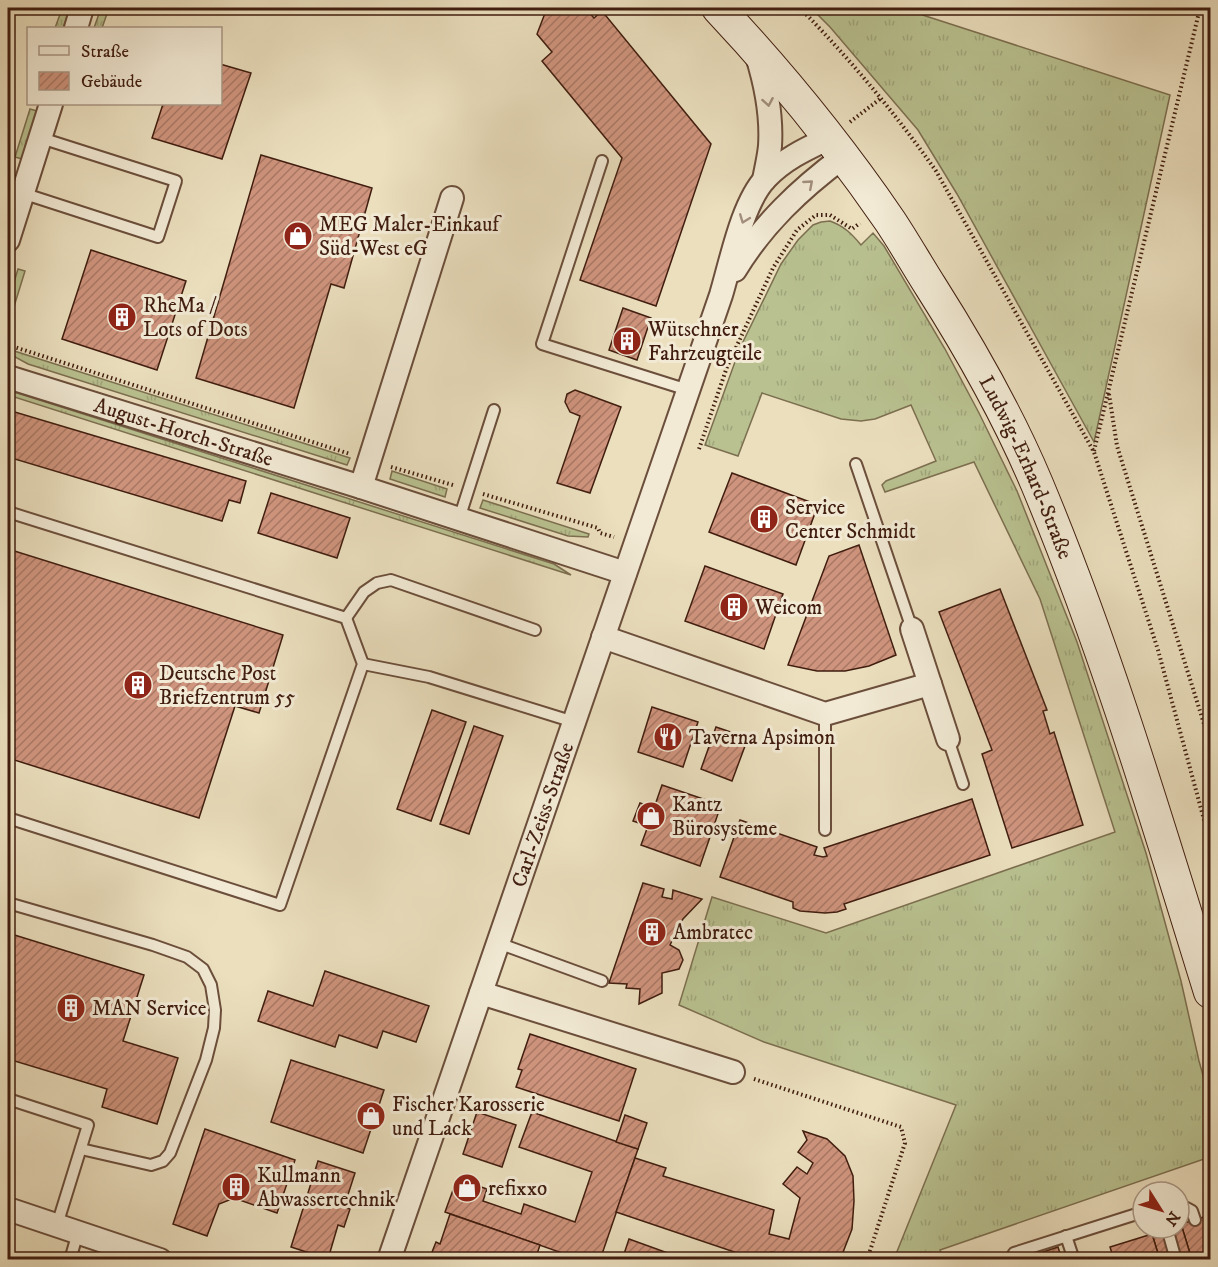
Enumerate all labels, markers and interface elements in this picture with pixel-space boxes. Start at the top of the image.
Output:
legend [27,27,222,105]
text: Straße [81,41,129,63]
text: Gebäude [81,71,142,93]
one-way arrow [762,98,774,107]
one-way arrow [802,180,812,191]
place label: MEG Maler-Einkauf Süd-West eG [319,212,502,262]
one-way arrow [739,212,751,223]
shop icon: MEG Maler-Einkauf Süd-West eG [282,220,314,252]
place label: RheMa / Lots of Dots [143,293,248,343]
building icon: RheMa / Lots of Dots [106,301,138,333]
place label: Wütschner Fahrzeugteile [647,317,762,367]
building icon: Wütschner Fahrzeugteile [611,325,643,357]
street label: Ludwig-Erhard-Straße [973,371,1078,563]
street label: August-Horch-Straße [91,393,276,473]
place label: Service Center Schmidt [785,495,916,545]
building icon: Service Center Schmidt [748,503,780,535]
building icon: Weicom [718,591,750,623]
place label: Weicom [754,595,823,621]
place label: Deutsche Post Briefzentrum 55 [159,661,295,711]
building icon: Deutsche Post Briefzentrum 55 [122,669,154,701]
restaurant icon: Taverna Apsimon [652,721,684,753]
place label: Taverna Apsimon [689,725,835,751]
street label: Carl-Zeiss-Straße [506,739,580,891]
place label: Kantz Bürosysteme [672,792,778,842]
shop icon: Kantz Bürosysteme [635,800,667,832]
building icon: Ambratec [636,916,668,948]
place label: Ambratec [673,920,753,946]
building icon: MAN Service [55,992,87,1024]
place label: MAN Service [92,996,207,1022]
place label: Fischer Karosserie und Lack [392,1092,545,1142]
shop icon: Fischer Karosserie und Lack [355,1100,387,1132]
place label: Kullmann Abwassertechnik [257,1163,396,1213]
building icon: Kullmann Abwassertechnik [220,1171,252,1203]
shop icon: refixxo [451,1172,483,1204]
place label: refixxo [488,1176,547,1202]
north arrow [1131,1180,1191,1240]
text: N [1160,1207,1184,1230]

